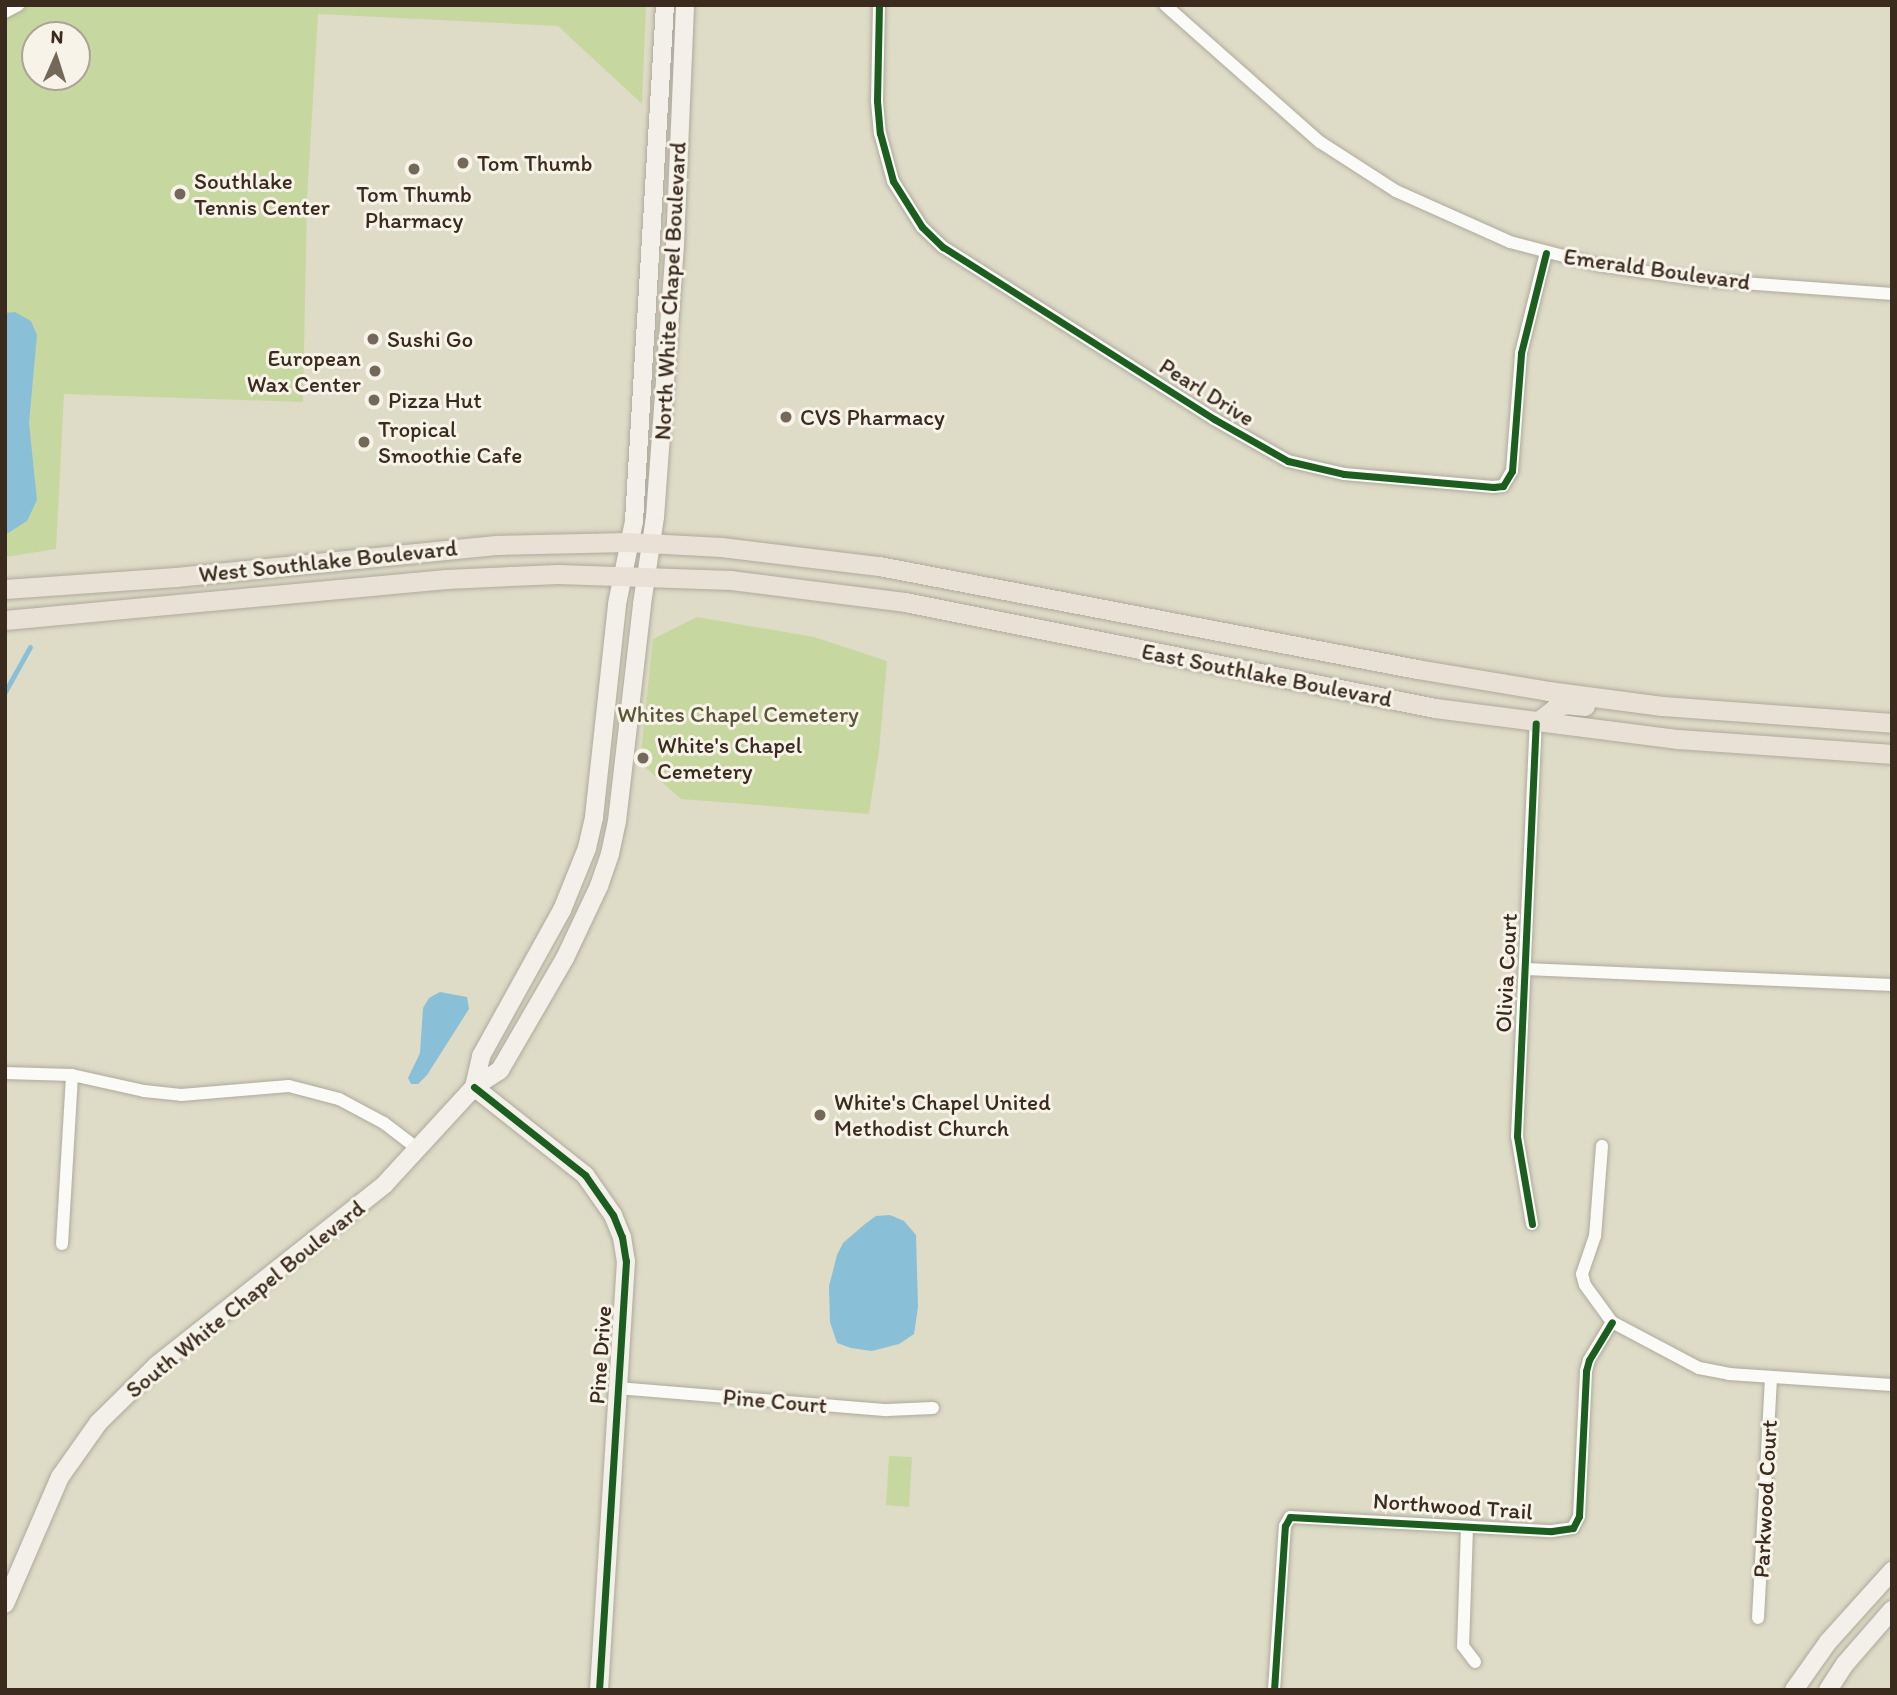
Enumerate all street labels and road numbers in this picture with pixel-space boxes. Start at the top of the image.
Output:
street label: North White Chapel Boulevard [648,141,692,441]
street label: Emerald Boulevard [1562,242,1752,296]
street label: Pearl Drive [1154,352,1260,432]
street label: West Southlake Boulevard [198,534,458,588]
street label: East Southlake Boulevard [1140,637,1394,713]
street label: Olivia Court [1489,913,1523,1033]
street label: South White Chapel Boulevard [120,1194,370,1404]
street label: Pine Drive [583,1304,617,1406]
street label: Pine Court [722,1383,828,1419]
street label: Parkwood Court [1747,1419,1783,1579]
street label: Northwood Trail [1373,1487,1533,1525]

